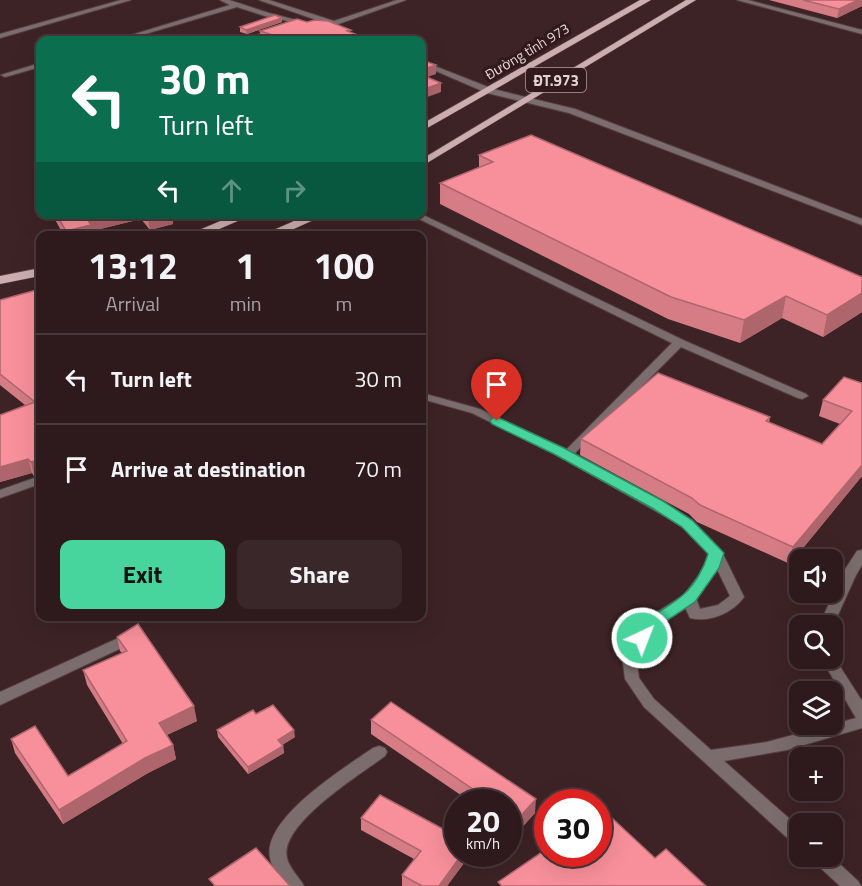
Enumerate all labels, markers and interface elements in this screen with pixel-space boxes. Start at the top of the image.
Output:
street label: Đường tỉnh 973 [481,18,573,84]
text: 30 m [159,46,251,110]
icon: left [60,60,138,138]
road number: ĐT.973 [526,68,586,92]
text: Turn left [159,104,253,145]
icon: left [152,174,185,207]
icon: ahead [215,174,248,207]
icon: right [278,174,311,207]
text: 13:12 [88,238,178,293]
text: 1 [236,238,256,293]
text: 100 [314,238,374,293]
text: Arrival [106,288,160,319]
text: min [230,288,262,319]
text: m [335,288,352,319]
pin [471,359,522,421]
text: Turn left [111,362,192,396]
text: 30 m [354,362,402,396]
icon: left [60,363,93,396]
icon: arrive [480,368,513,401]
text: Arrive at destination [111,452,306,486]
text: 70 m [354,452,402,486]
icon: arrive [60,453,93,486]
button: Exit [60,540,225,609]
button: Share [237,540,402,609]
map controls [789,549,843,867]
button: sound [789,549,843,603]
position arrow [610,606,674,670]
button: search [789,615,843,669]
button: layers [789,681,843,735]
button: + [789,747,843,801]
speed limit sign: 30 [534,789,612,867]
text: 20 [466,798,500,844]
button: − [789,813,843,867]
text: km/h [466,832,500,855]

